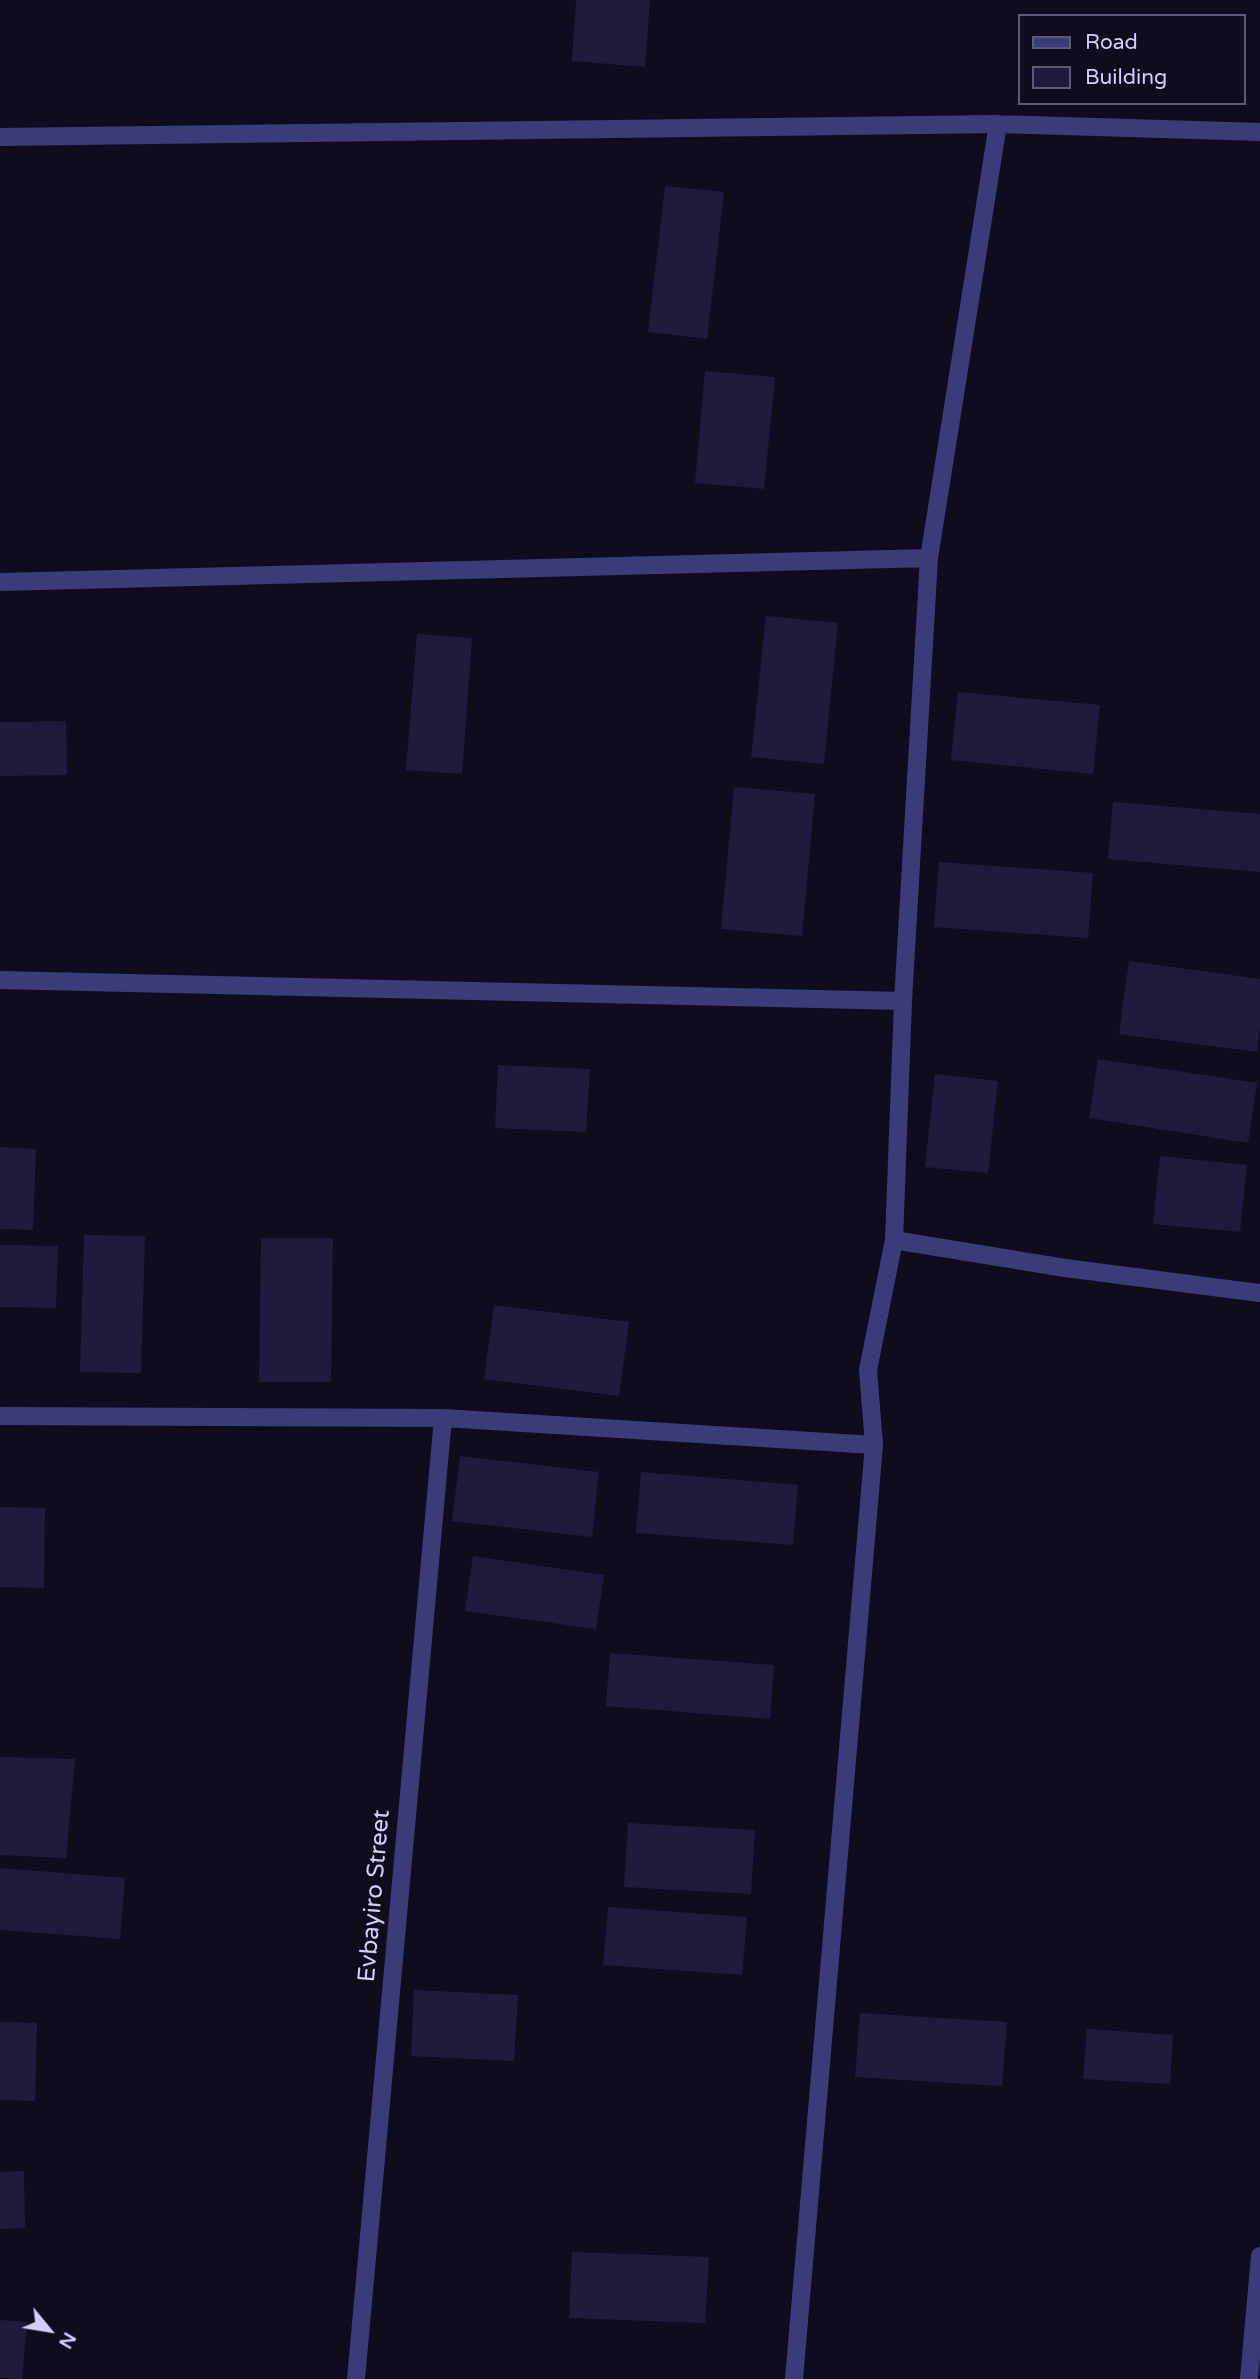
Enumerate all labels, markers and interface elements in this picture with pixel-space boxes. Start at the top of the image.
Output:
legend [1018,14,1246,105]
text: Road [1085,30,1138,55]
text: Building [1085,65,1167,90]
street label: Evbayiro Street [353,1808,397,1984]
north arrow [14,2295,84,2365]
text: N [54,2328,81,2353]

